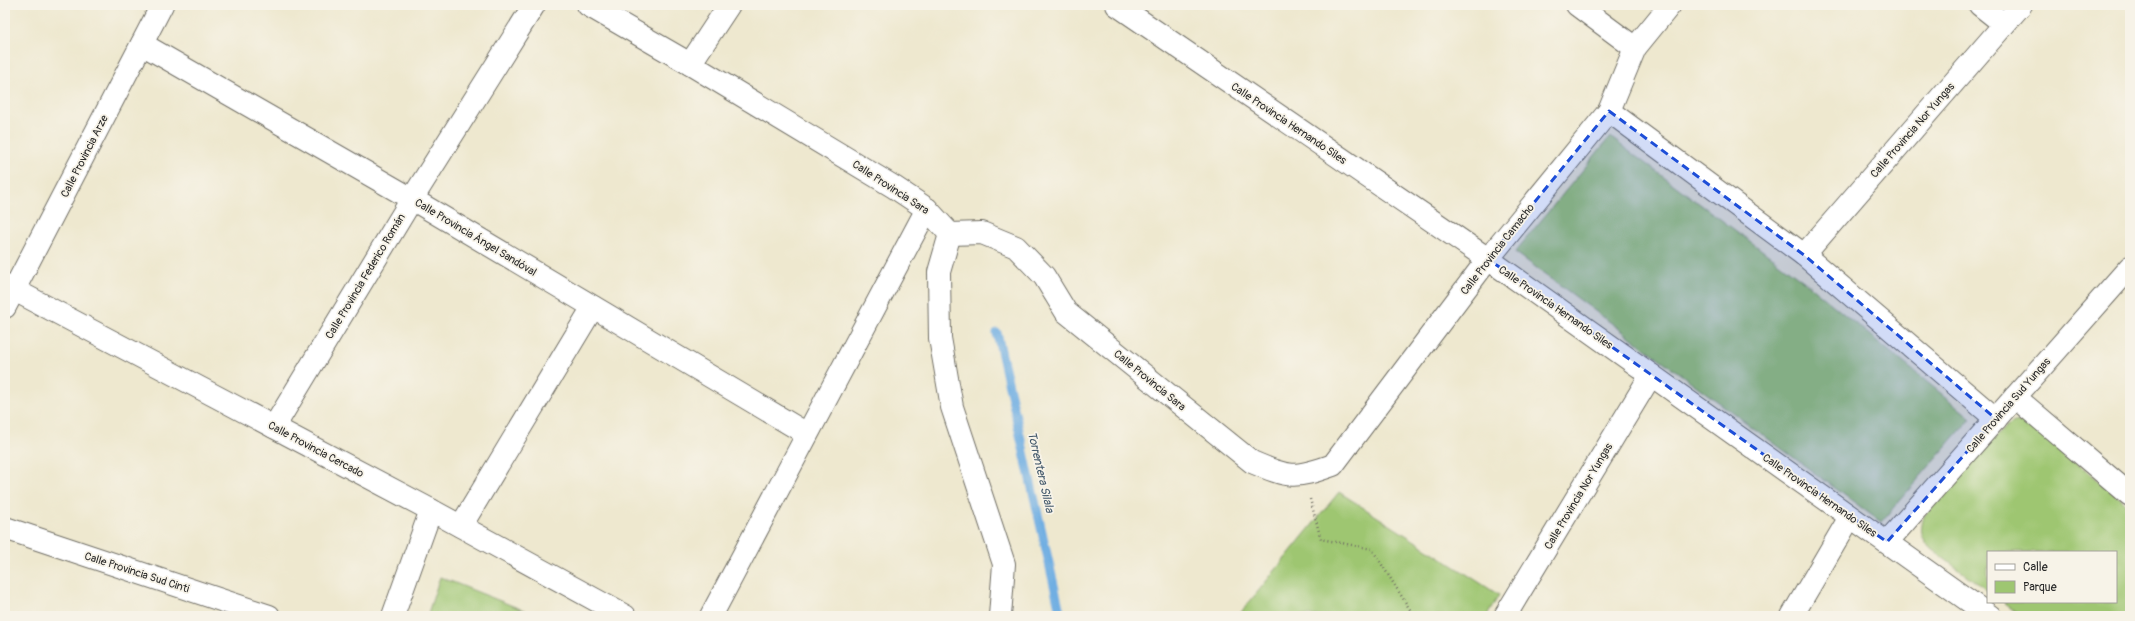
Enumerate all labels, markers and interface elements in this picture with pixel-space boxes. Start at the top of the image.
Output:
street label: Calle Provincia Hernando Siles [1229,80,1349,167]
street label: Calle Provincia Nor Yungas [1868,80,1957,180]
street label: Calle Provincia Arze [58,112,111,200]
street label: Calle Provincia Sara [850,158,932,217]
street label: Calle Provincia Ángel Sandóval [413,196,539,279]
street label: Calle Provincia Camacho [1458,201,1537,297]
street label: Calle Provincia Federico Román [323,211,408,341]
street label: Calle Provincia Hernando Siles [1496,263,1615,352]
street label: Calle Provincia Sara [1111,347,1188,413]
street label: Calle Provincia Sud Yungas [1964,355,2053,455]
street label: Calle Provincia Cercado [266,419,366,480]
water label: Torrentera Silala [1024,430,1057,515]
street label: Calle Provincia Nor Yungas [1542,441,1615,552]
street label: Calle Provincia Hernando Siles [1760,451,1879,540]
street label: Calle Provincia Sud Cinti [83,549,191,596]
legend [1987,551,2117,603]
text: Calle [2023,560,2048,575]
text: Parque [2023,580,2057,595]

